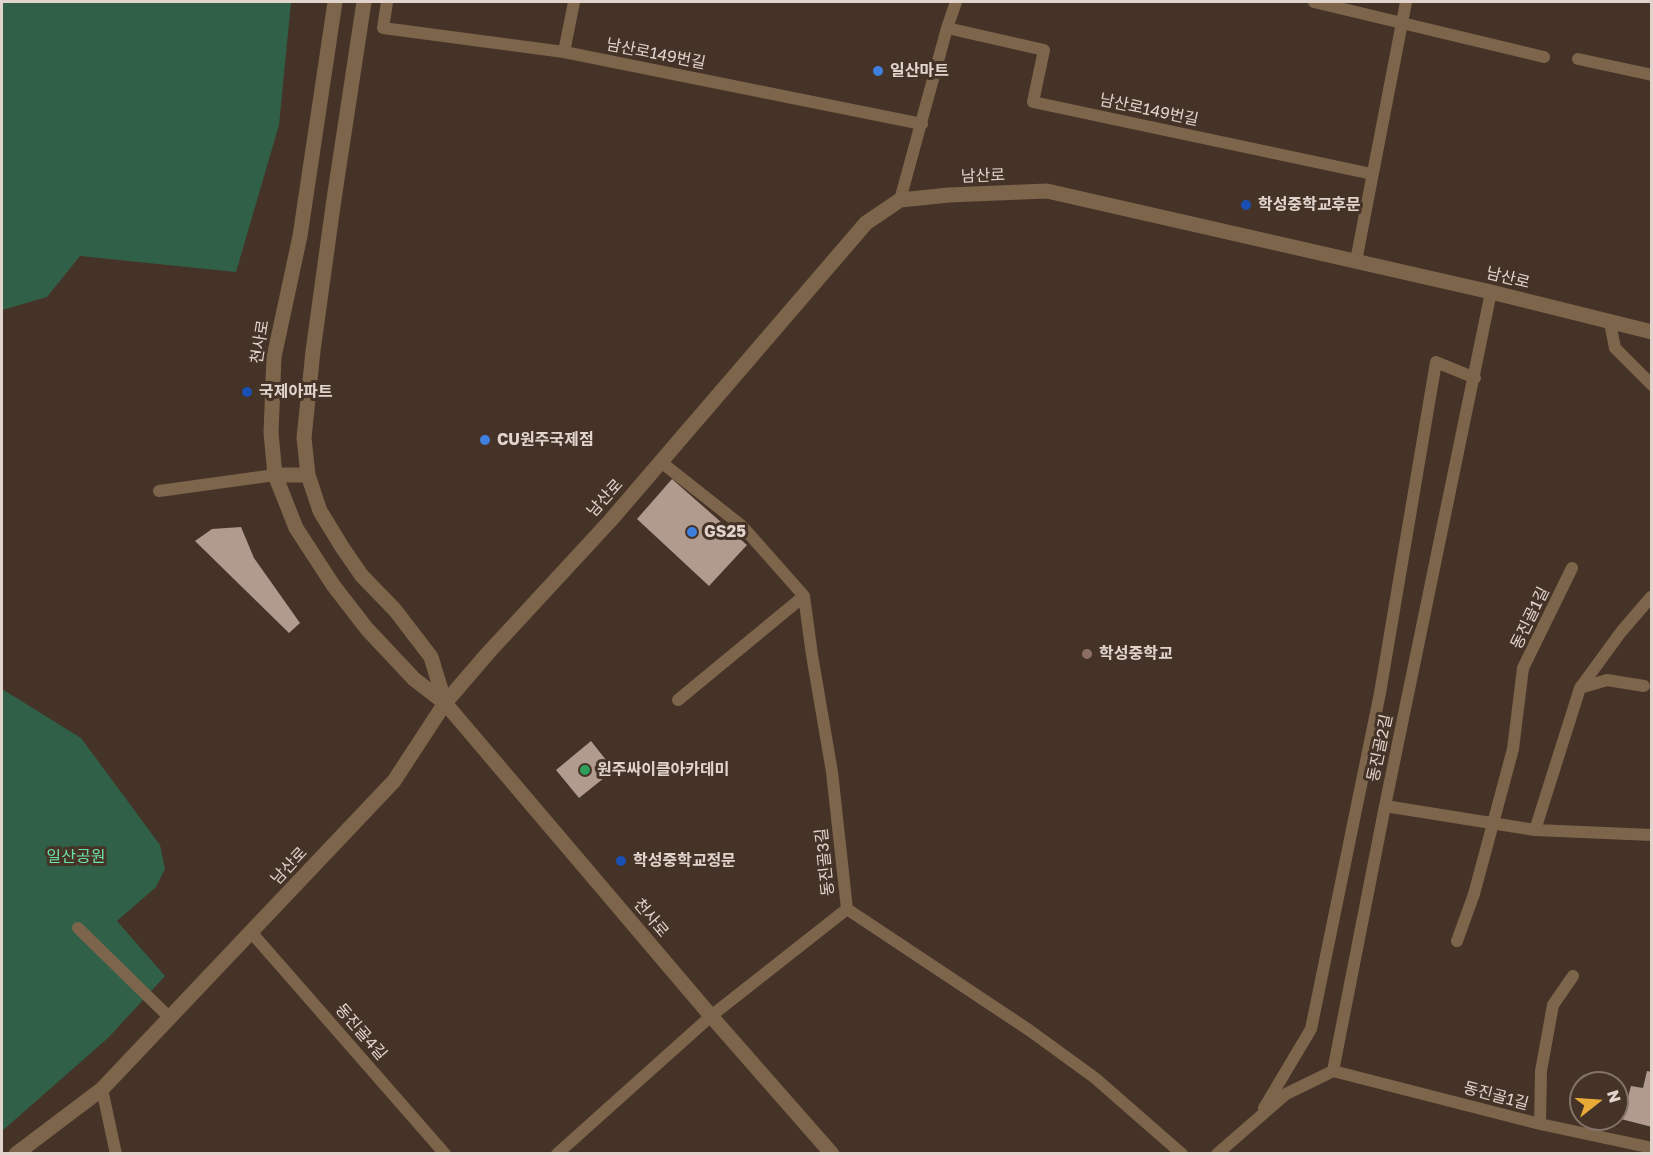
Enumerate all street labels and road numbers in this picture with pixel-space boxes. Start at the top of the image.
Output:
street label: 남산로149번길 [605,35,707,73]
street label: 남산로149번길 [1098,90,1200,130]
street label: 남산로 [961,166,1005,186]
street label: 남산로 [1484,263,1532,293]
street label: 천사로 [247,319,273,365]
street label: 남산로 [583,475,627,521]
street label: 동진골1길 [1507,584,1553,652]
street label: 동진골2길 [1364,713,1396,783]
street label: 동진골3길 [812,827,838,897]
street label: 남산로 [267,843,311,889]
street label: 천사로 [629,895,673,941]
street label: 동진골4길 [331,1000,391,1064]
street label: 동진골1길 [1461,1078,1531,1114]

